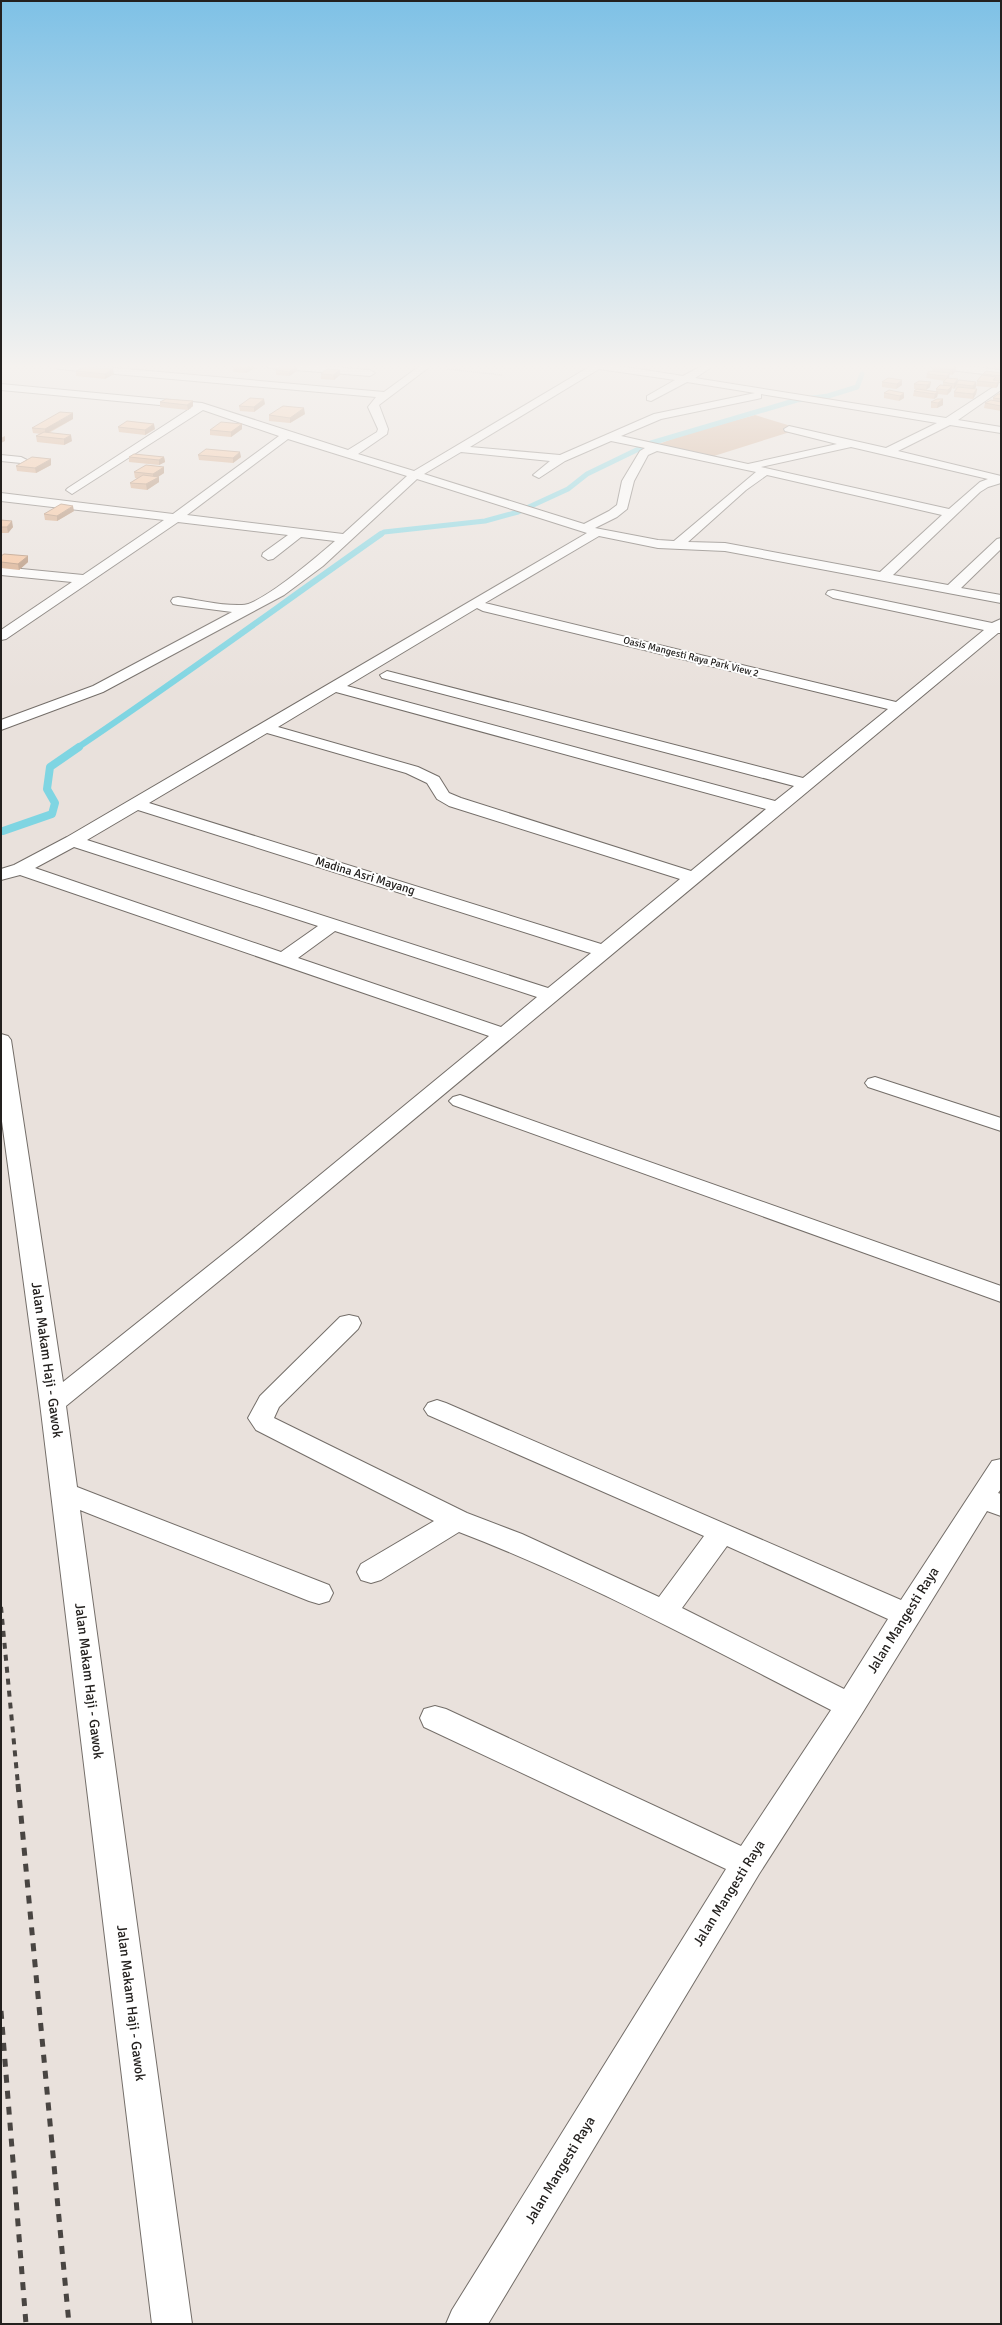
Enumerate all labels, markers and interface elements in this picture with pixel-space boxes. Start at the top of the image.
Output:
street label: Oasis Mangesti Raya Park View 2 [622,634,760,680]
street label: Madina Asri Mayang [313,854,417,898]
street label: Jalan Makam Haji - Gawok [28,1281,66,1439]
street label: Jalan Mangesti Raya [863,1564,943,1676]
street label: Jalan Makam Haji - Gawok [71,1602,107,1760]
street label: Jalan Mangesti Raya [689,1837,769,1949]
street label: Jalan Makam Haji - Gawok [113,1924,149,2082]
street label: Jalan Mangesti Raya [521,2113,599,2227]

